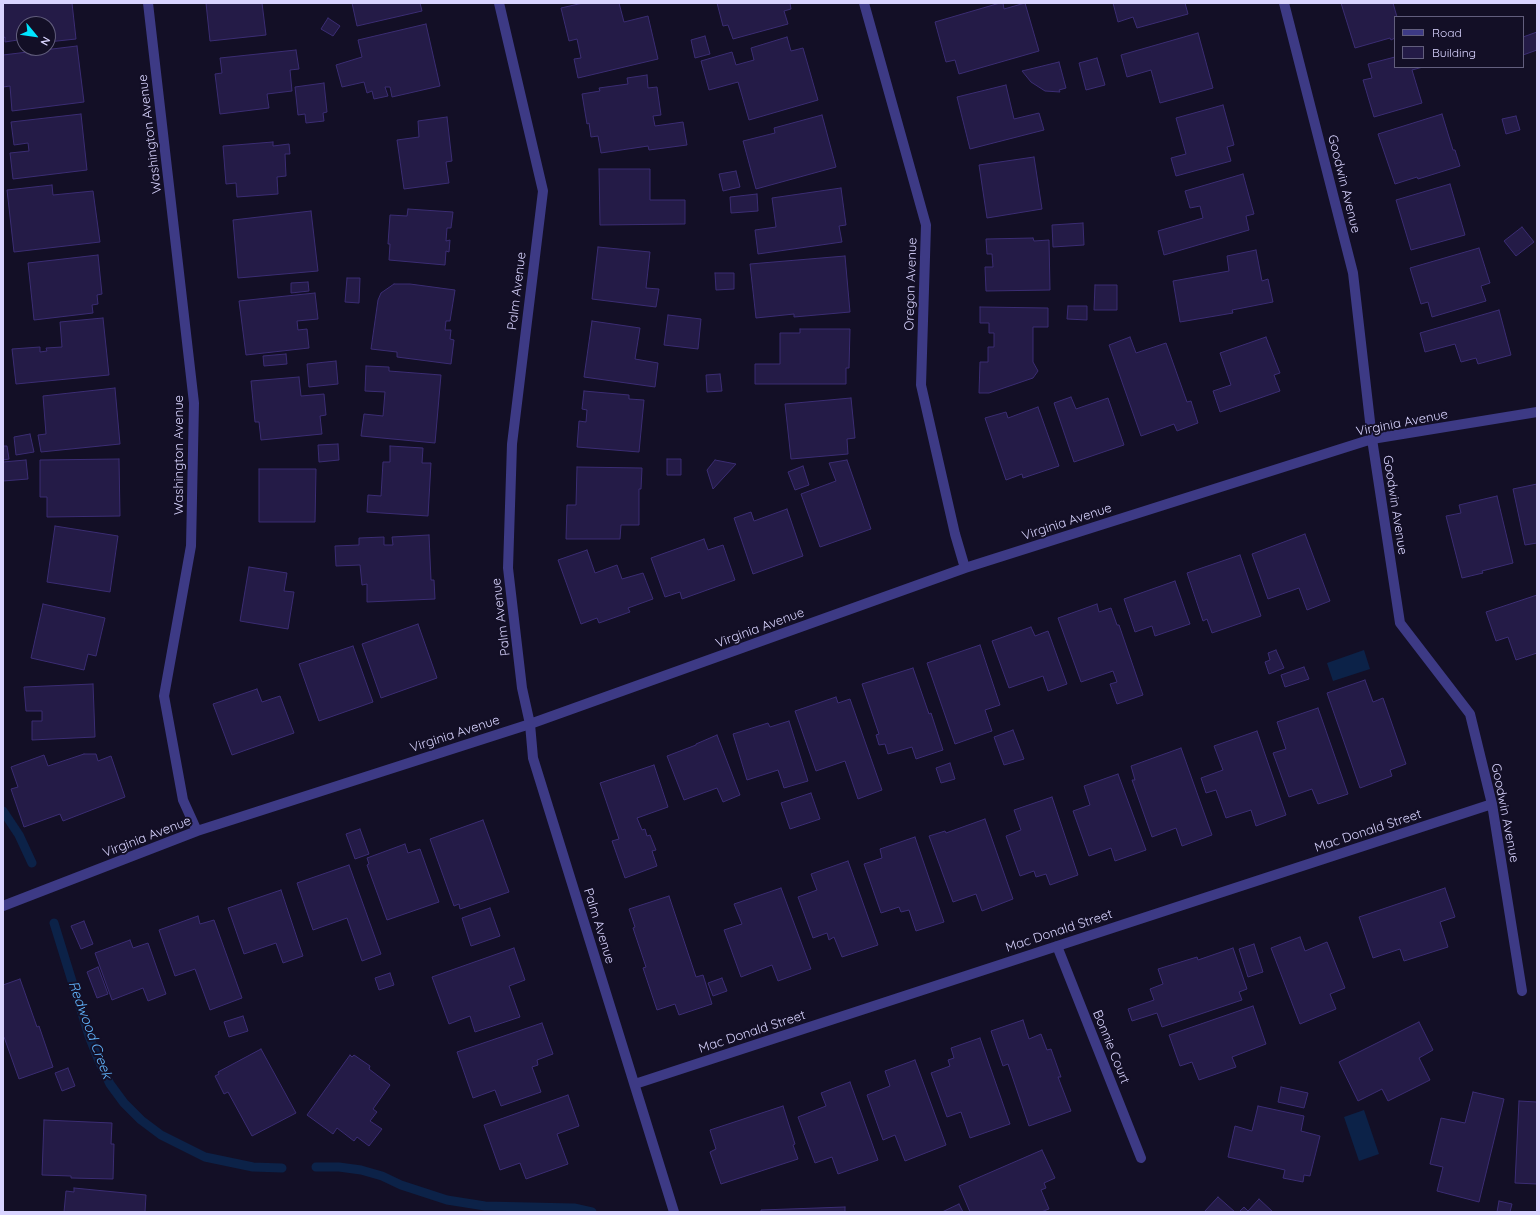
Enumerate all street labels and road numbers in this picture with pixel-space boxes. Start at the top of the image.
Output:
street label: Washington Avenue [135,74,165,194]
street label: Goodwin Avenue [1324,133,1364,235]
street label: Oregon Avenue [902,237,920,331]
street label: Palm Avenue [504,251,530,331]
street label: Washington Avenue [171,395,187,515]
street label: Virginia Avenue [1355,406,1449,440]
street label: Goodwin Avenue [1379,454,1411,556]
street label: Virginia Avenue [1020,500,1114,544]
street label: Palm Avenue [488,577,514,657]
street label: Virginia Avenue [713,605,807,651]
street label: Virginia Avenue [408,712,502,756]
street label: Goodwin Avenue [1488,762,1522,864]
street label: Mac Donald Street [1313,806,1423,856]
street label: Virginia Avenue [101,813,193,861]
street label: Palm Avenue [580,886,618,966]
street label: Mac Donald Street [1004,906,1114,956]
street label: Mac Donald Street [697,1007,807,1057]
street label: Bonnie Court [1089,1008,1133,1086]

